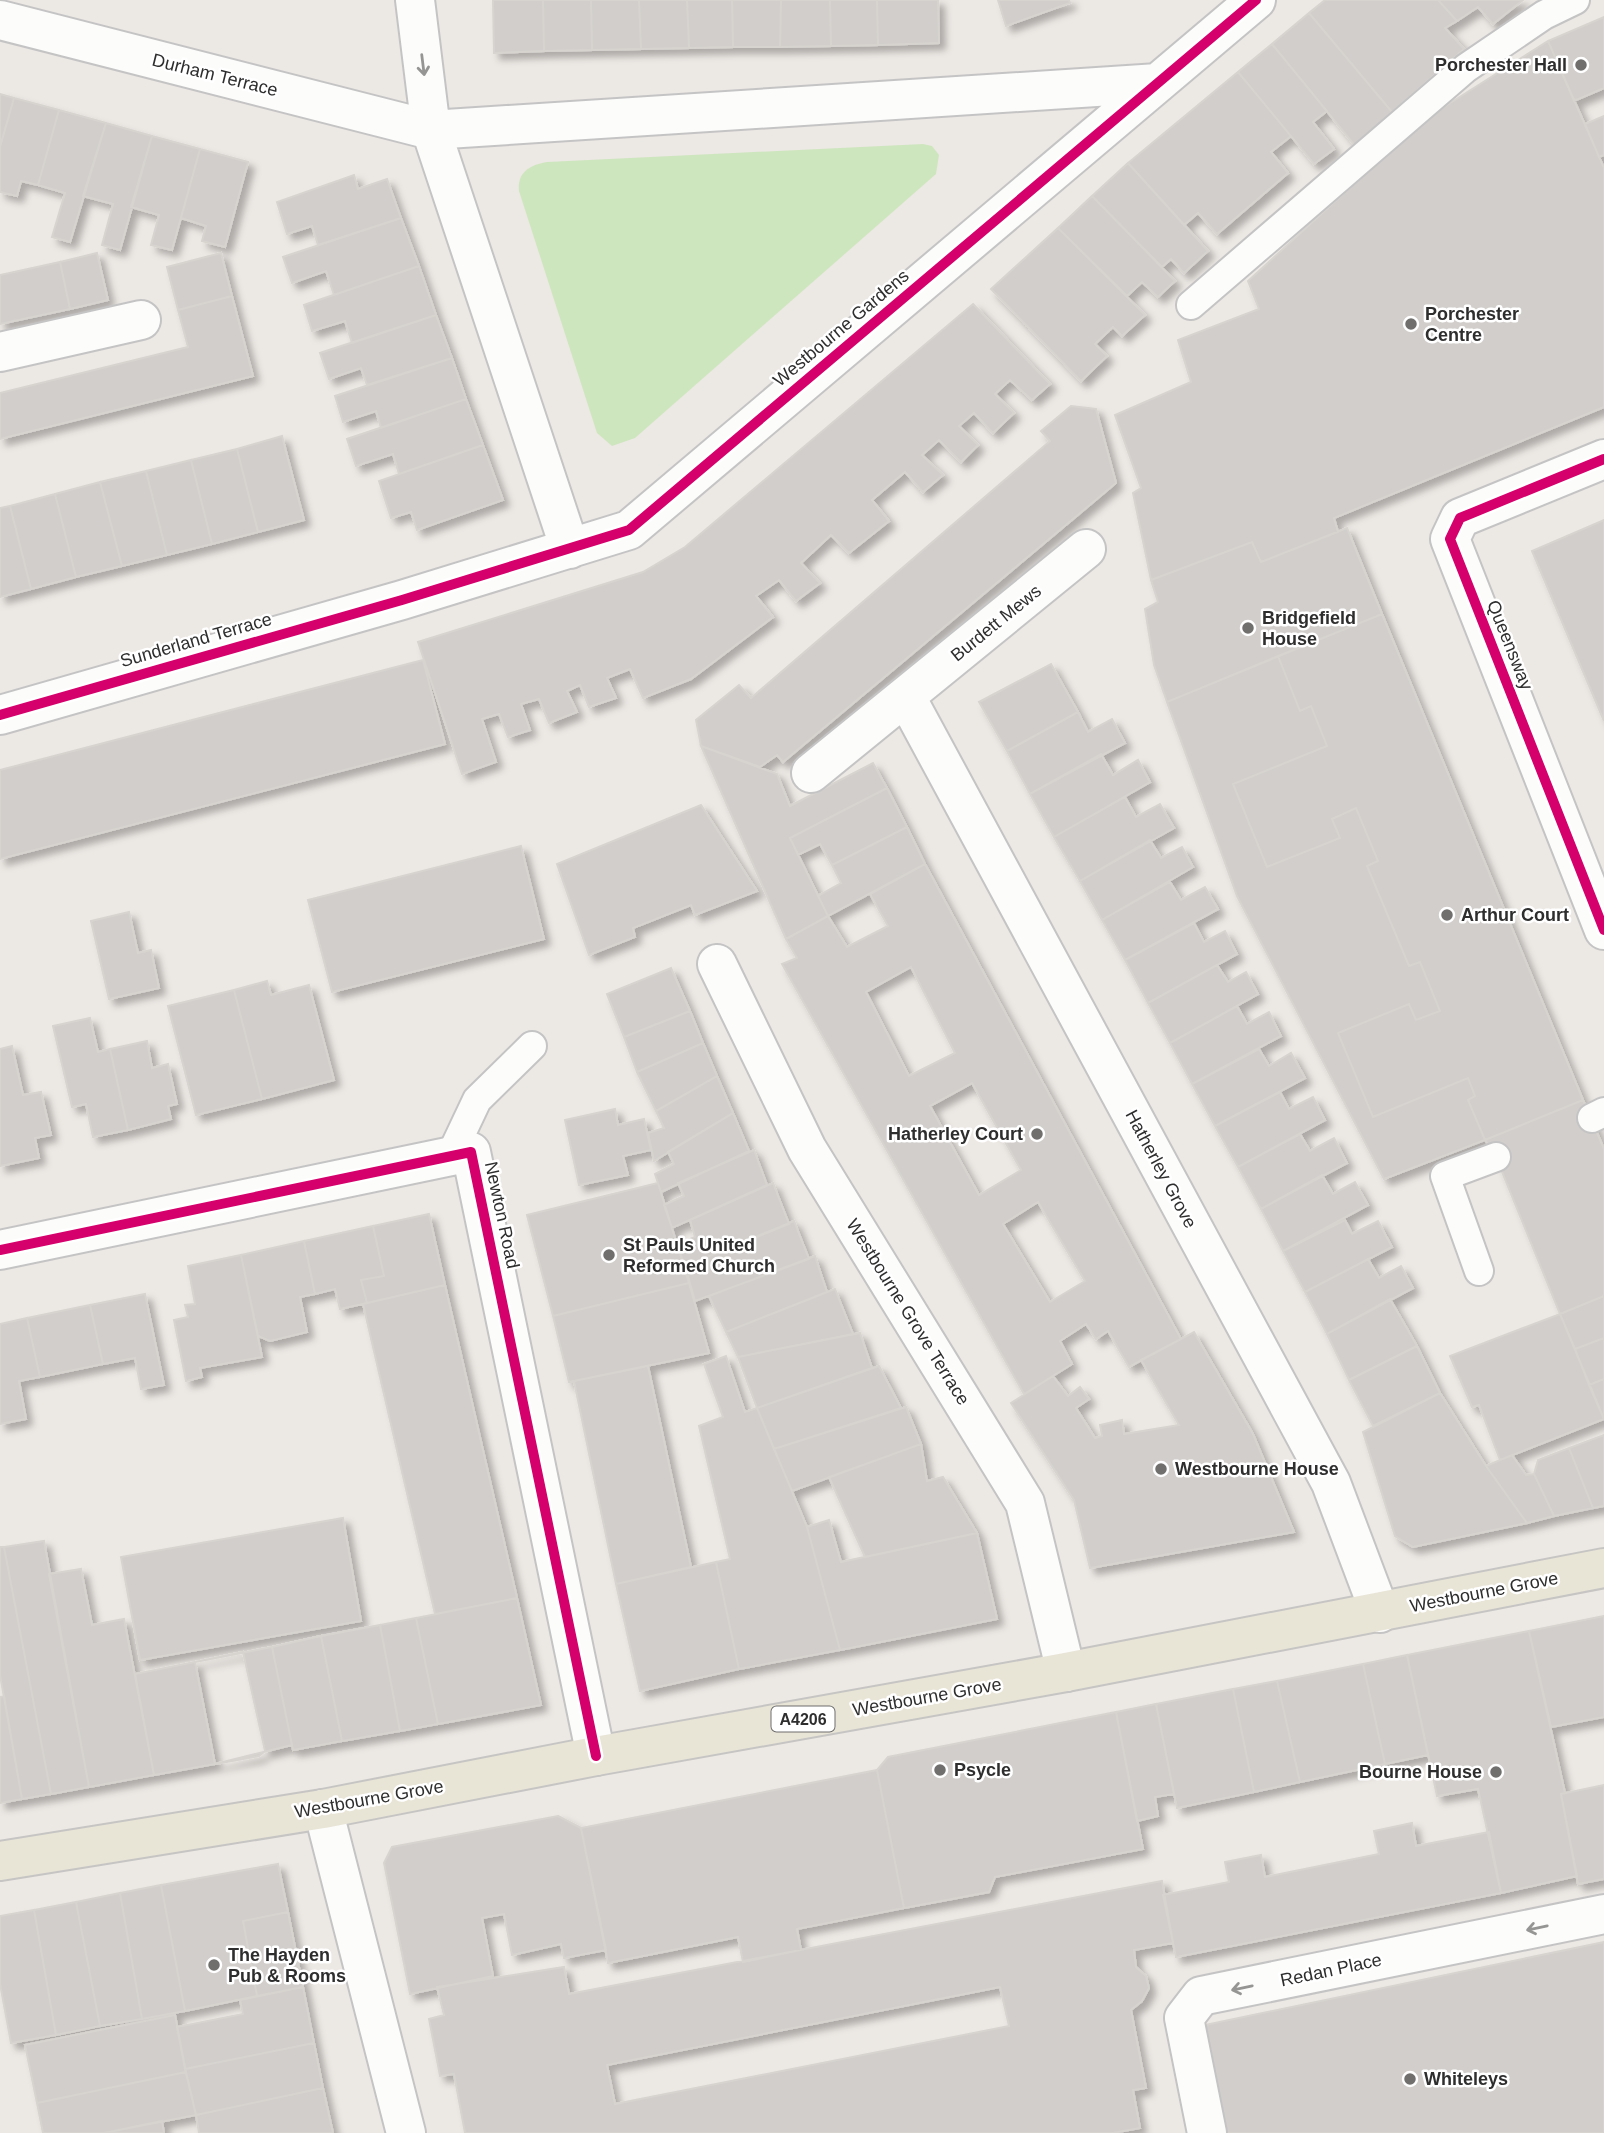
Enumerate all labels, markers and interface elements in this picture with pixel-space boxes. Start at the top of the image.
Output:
street label: Durham Terrace [150,50,280,100]
one-way arrow [416,53,429,76]
place label: Porchester Hall [1435,55,1567,75]
marker: Porchester Hall [1573,57,1589,73]
street label: Westbourne Gardens [769,265,913,391]
place label: Porchester Centre [1425,304,1519,345]
marker: Porchester Centre [1403,316,1419,332]
street label: Burdett Mews [947,581,1045,665]
street label: Queensway [1483,597,1537,693]
place label: Bridgefield House [1262,608,1356,649]
street label: Sunderland Terrace [118,609,274,671]
marker: Bridgefield House [1240,620,1256,636]
place label: Arthur Court [1461,905,1569,925]
marker: Arthur Court [1439,907,1455,923]
street label: Hatherley Grove [1121,1106,1201,1232]
place label: Hatherley Court [888,1124,1023,1144]
marker: Hatherley Court [1029,1126,1045,1142]
street label: Newton Road [481,1160,523,1270]
street label: Westbourne Grove Terrace [842,1215,974,1409]
place label: St Pauls United Reformed Church [623,1235,775,1276]
marker: St Pauls United Reformed Church [601,1247,617,1263]
place label: Westbourne House [1175,1459,1339,1479]
marker: Westbourne House [1153,1461,1169,1477]
street label: Westbourne Grove [1408,1568,1560,1616]
street label: Westbourne Grove [851,1674,1003,1720]
road number: A4206 [772,1707,834,1732]
place label: Psycle [954,1760,1011,1780]
marker: Psycle [932,1762,948,1778]
place label: Bourne House [1359,1762,1482,1782]
marker: Bourne House [1488,1764,1504,1780]
street label: Westbourne Grove [293,1776,445,1822]
one-way arrow [1526,1921,1549,1935]
place label: The Hayden Pub & Rooms [228,1945,346,1986]
street label: Redan Place [1279,1950,1383,1990]
marker: The Hayden Pub & Rooms [206,1957,222,1973]
one-way arrow [1231,1981,1254,1995]
place label: Whiteleys [1424,2069,1508,2089]
marker: Whiteleys [1402,2071,1418,2087]

